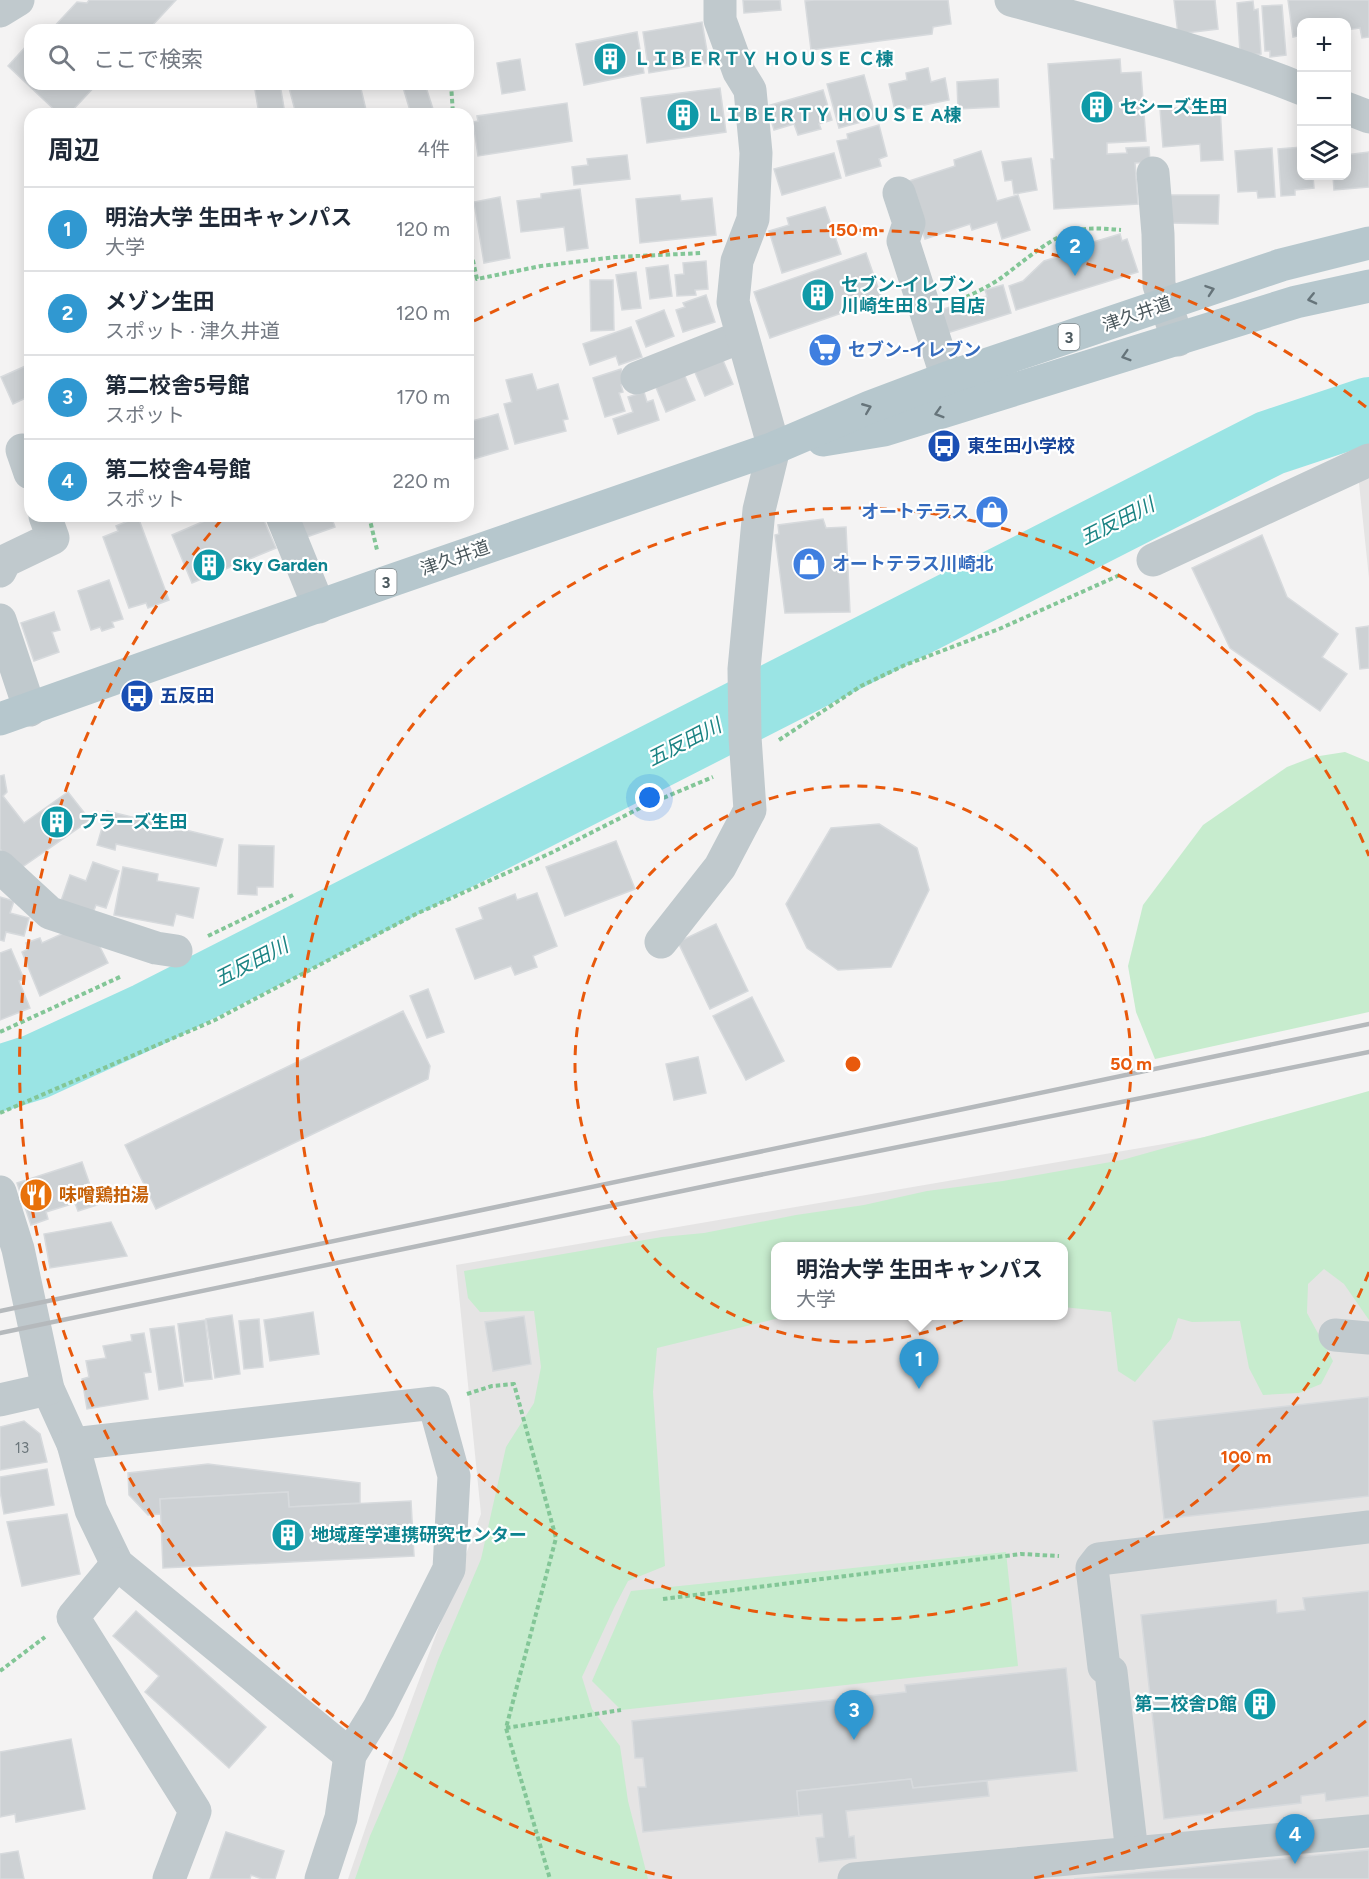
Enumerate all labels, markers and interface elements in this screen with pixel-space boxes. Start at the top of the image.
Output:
map controls [1297,18,1351,180]
button: + [1297,18,1351,72]
search box [24,24,474,90]
icon: search [45,41,78,74]
building icon: ＬＩＢＥＲＴＹ ＨＯＵＳＥ Ｃ棟 [592,41,628,77]
text: ここで検索 [93,46,203,73]
place label: ＬＩＢＥＲＴＹ ＨＯＵＳＥ Ｃ棟 [633,48,894,70]
button: − [1297,72,1351,126]
building icon: セシーズ生田 [1079,89,1115,125]
place label: セシーズ生田 [1120,96,1227,118]
building icon: ＬＩＢＥＲＴＹ ＨＯＵＳＥ A棟 [665,97,701,133]
place label: ＬＩＢＥＲＴＹ ＨＯＵＳＥ A棟 [706,104,961,126]
button: layers [1297,126,1351,180]
text: 周辺 [48,134,100,166]
text: 4件 [418,137,450,161]
text: 明治大学 生田キャンパス [105,204,352,231]
text: 1 [63,217,72,241]
text: 120 m [396,217,450,241]
text: 150 m [828,219,878,241]
pin: 2 [1056,226,1094,276]
text: 大学 [105,235,145,259]
place label: セブン-イレブン 川崎生田８丁目店 [841,274,985,317]
building icon: セブン-イレブン 川崎生田８丁目店 [800,277,836,313]
one-way arrow [1204,284,1214,297]
text: メゾン生田 [105,288,215,315]
street label: 津久井道 [1099,292,1175,336]
one-way arrow [1307,292,1317,305]
text: 2 [62,301,73,325]
text: 120 m [396,301,450,325]
text: スポット · 津久井道 [105,319,280,343]
road number: 3 [1058,324,1080,350]
supermarket icon: セブン-イレブン [807,332,843,368]
place label: セブン-イレブン [848,339,981,361]
one-way arrow [1121,349,1132,362]
text: 第二校舎5号館 [105,372,250,399]
text: 3 [62,385,73,409]
text: 170 m [396,385,450,409]
text: スポット [105,403,185,427]
one-way arrow [860,403,871,415]
one-way arrow [934,406,945,418]
bus stop icon: 東生田小学校 [926,428,962,464]
place label: 東生田小学校 [967,435,1075,457]
text: 第二校舎4号館 [105,456,251,483]
text: 4 [61,469,74,493]
text: 220 m [393,469,450,493]
text: スポット [105,487,185,511]
water label: 五反田川 [1076,491,1160,550]
shop icon: オートテラス [974,494,1010,530]
place label: オートテラス [861,501,969,523]
street label: 津久井道 [417,536,493,580]
shop icon: オートテラス川崎北 [791,546,827,582]
building icon: Sky Garden [191,547,227,583]
place label: オートテラス川崎北 [832,553,994,575]
place label: Sky Garden [232,554,328,576]
road number: 3 [376,569,396,595]
bus stop icon: 五反田 [119,678,155,714]
place label: 五反田 [160,685,214,707]
water label: 五反田川 [643,712,727,771]
your location [635,783,664,812]
building icon: プラーズ生田 [39,804,75,840]
place label: プラーズ生田 [80,811,187,833]
water label: 五反田川 [210,932,294,991]
text: 50 m [1110,1053,1152,1075]
centre of rings [843,1054,863,1074]
restaurant icon: 味噌鶏拍湯 [18,1177,54,1213]
place label: 味噌鶏拍湯 [59,1184,149,1206]
popup [771,1242,1068,1320]
text: 明治大学 生田キャンパス [796,1256,1043,1283]
text: 大学 [796,1287,836,1311]
pin: 1 [900,1340,938,1389]
house number: 13 [15,1439,29,1457]
text: 100 m [1221,1446,1271,1468]
building icon: 地域産学連携研究センター [270,1517,306,1553]
place label: 地域産学連携研究センター [311,1524,527,1546]
building icon: 第二校舎D館 [1242,1686,1278,1722]
pin: 3 [834,1690,874,1740]
place label: 第二校舎D館 [1134,1693,1237,1715]
pin: 4 [1276,1814,1314,1864]

